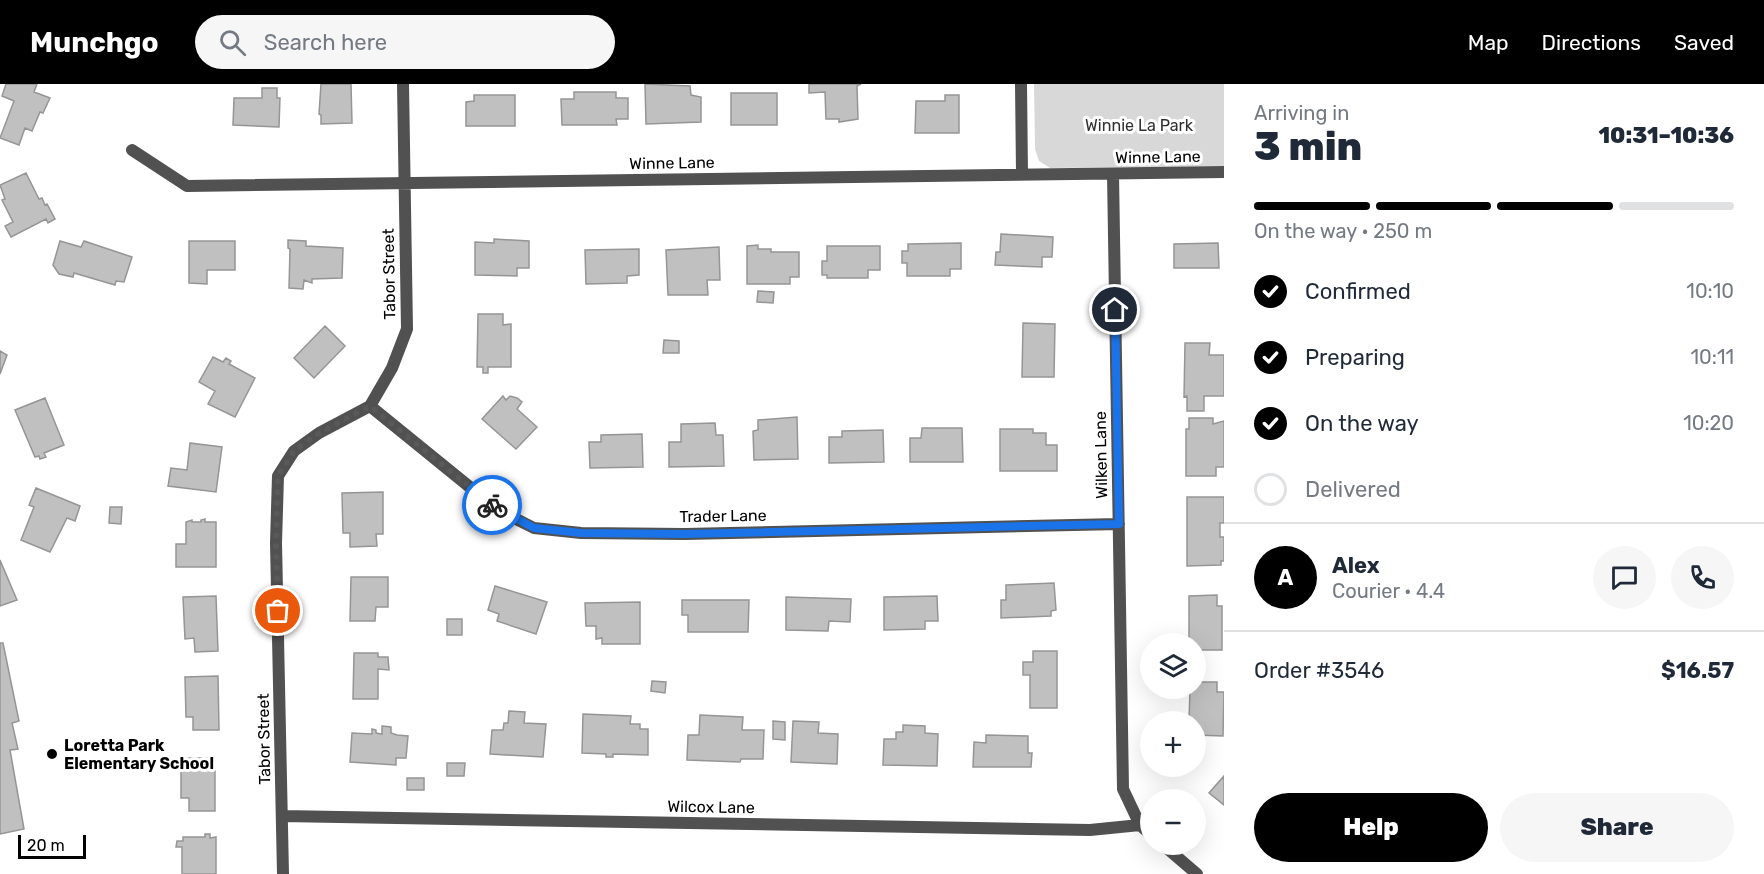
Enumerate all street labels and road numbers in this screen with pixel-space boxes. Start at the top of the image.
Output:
street label: Winne Lane [1115,147,1201,167]
street label: Winne Lane [629,153,715,173]
street label: Tabor Street [379,228,399,320]
street label: Wilken Lane [1091,411,1111,499]
street label: Trader Lane [679,506,767,526]
street label: Tabor Street [254,693,274,785]
street label: Wilcox Lane [667,797,755,817]

